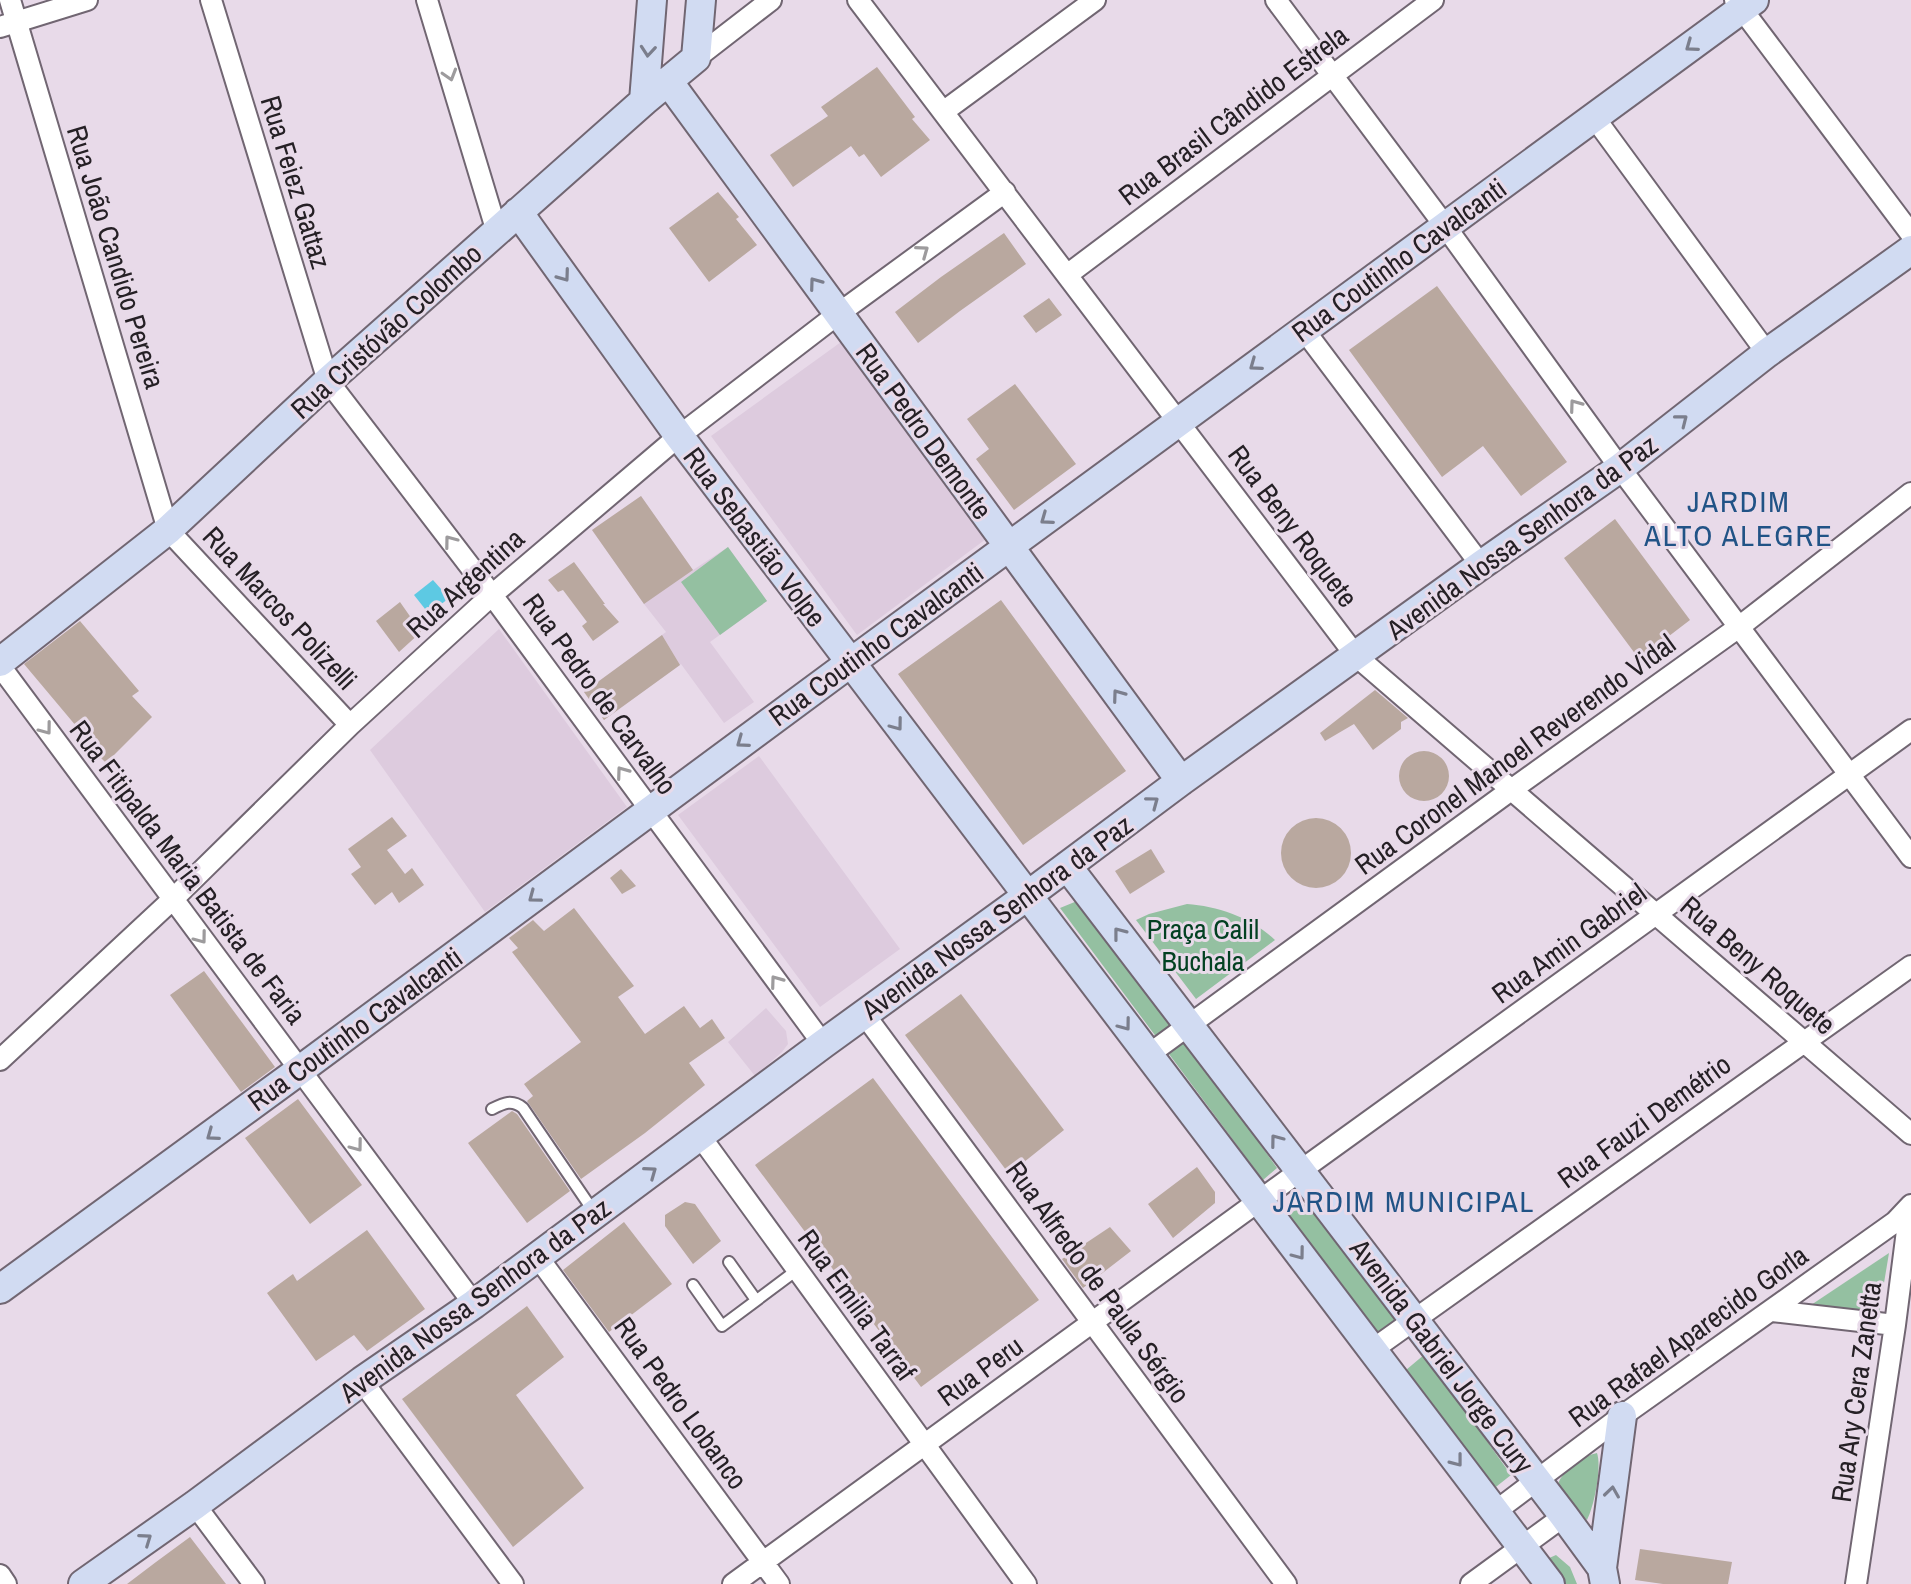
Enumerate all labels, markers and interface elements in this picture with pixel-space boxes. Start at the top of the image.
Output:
street label: Rua Brasil Cândido Estrela [1110,16,1356,214]
one-way arrow [1685,36,1700,51]
one-way arrow [640,44,657,57]
one-way arrow [441,67,457,81]
street label: Rua Feiez Gattaz [252,91,340,273]
street label: Rua João Candido Pereira [58,121,174,393]
street label: Rua Coutinho Cavalcanti [1284,169,1514,351]
street label: Rua Cristóvão Colombo [282,235,490,427]
one-way arrow [915,247,929,261]
one-way arrow [554,267,568,281]
one-way arrow [810,277,825,292]
street label: Rua Pedro Demonte [847,335,1001,527]
one-way arrow [1250,356,1264,370]
one-way arrow [1570,400,1584,414]
one-way arrow [1673,415,1687,430]
street label: Avenida Nossa Senhora da Paz [1378,426,1665,649]
street label: Rua Beny Roquete [1219,437,1367,615]
street label: Rua Sebastião Volpe [675,439,835,635]
district label: JARDIM ALTO ALEGRE [1643,481,1834,555]
one-way arrow [1040,509,1054,524]
street label: Rua Marcos Polizelli [194,518,366,698]
street label: Rua Argentina [398,520,532,646]
one-way arrow [446,535,460,550]
street label: Rua Coutinho Cavalcanti [761,553,991,735]
street label: Rua Pedro de Carvalho [514,586,686,802]
street label: Rua Coronel Manoel Reverendo Vidal [1347,625,1683,883]
one-way arrow [1114,690,1128,704]
street label: Rua Fitipalda Maria Batista de Faria [61,712,315,1032]
one-way arrow [888,716,902,731]
one-way arrow [37,720,51,735]
one-way arrow [737,732,751,747]
one-way arrow [617,766,632,781]
one-way arrow [1144,797,1159,811]
street label: Avenida Nossa Senhora da Paz [853,806,1140,1029]
street label: Rua Amin Gabriel [1484,874,1654,1012]
one-way arrow [528,887,542,901]
street label: Rua Beny Roquete [1672,887,1844,1043]
park label: Praça Calil Buchala [1147,910,1259,980]
one-way arrow [1115,927,1129,942]
one-way arrow [192,929,206,944]
street label: Rua Coutinho Cavalcanti [240,938,470,1120]
one-way arrow [772,975,786,990]
one-way arrow [1116,1016,1130,1031]
street label: Rua Fauzi Demétrio [1550,1045,1738,1197]
one-way arrow [206,1125,221,1139]
one-way arrow [1272,1134,1286,1149]
one-way arrow [347,1138,361,1152]
street label: Rua Alfredo de Paula Sérgio [997,1153,1199,1411]
one-way arrow [642,1167,657,1182]
district label: JARDIM MUNICIPAL [1273,1181,1535,1221]
street label: Avenida Nossa Senhora da Paz [331,1189,618,1412]
street label: Rua Emilia Tarraf [789,1222,925,1389]
street label: Avenida Gabriel Jorge Cury [1341,1230,1543,1481]
street label: Rua Rafael Aparecido Gorla [1561,1236,1816,1436]
one-way arrow [1290,1246,1304,1260]
street label: Rua Ary Cera Zanetta [1822,1279,1890,1505]
street label: Rua Pedro Lobanco [606,1309,756,1497]
street label: Rua Peru [930,1327,1030,1415]
one-way arrow [1448,1452,1462,1467]
one-way arrow [1603,1485,1620,1499]
one-way arrow [138,1534,152,1549]

